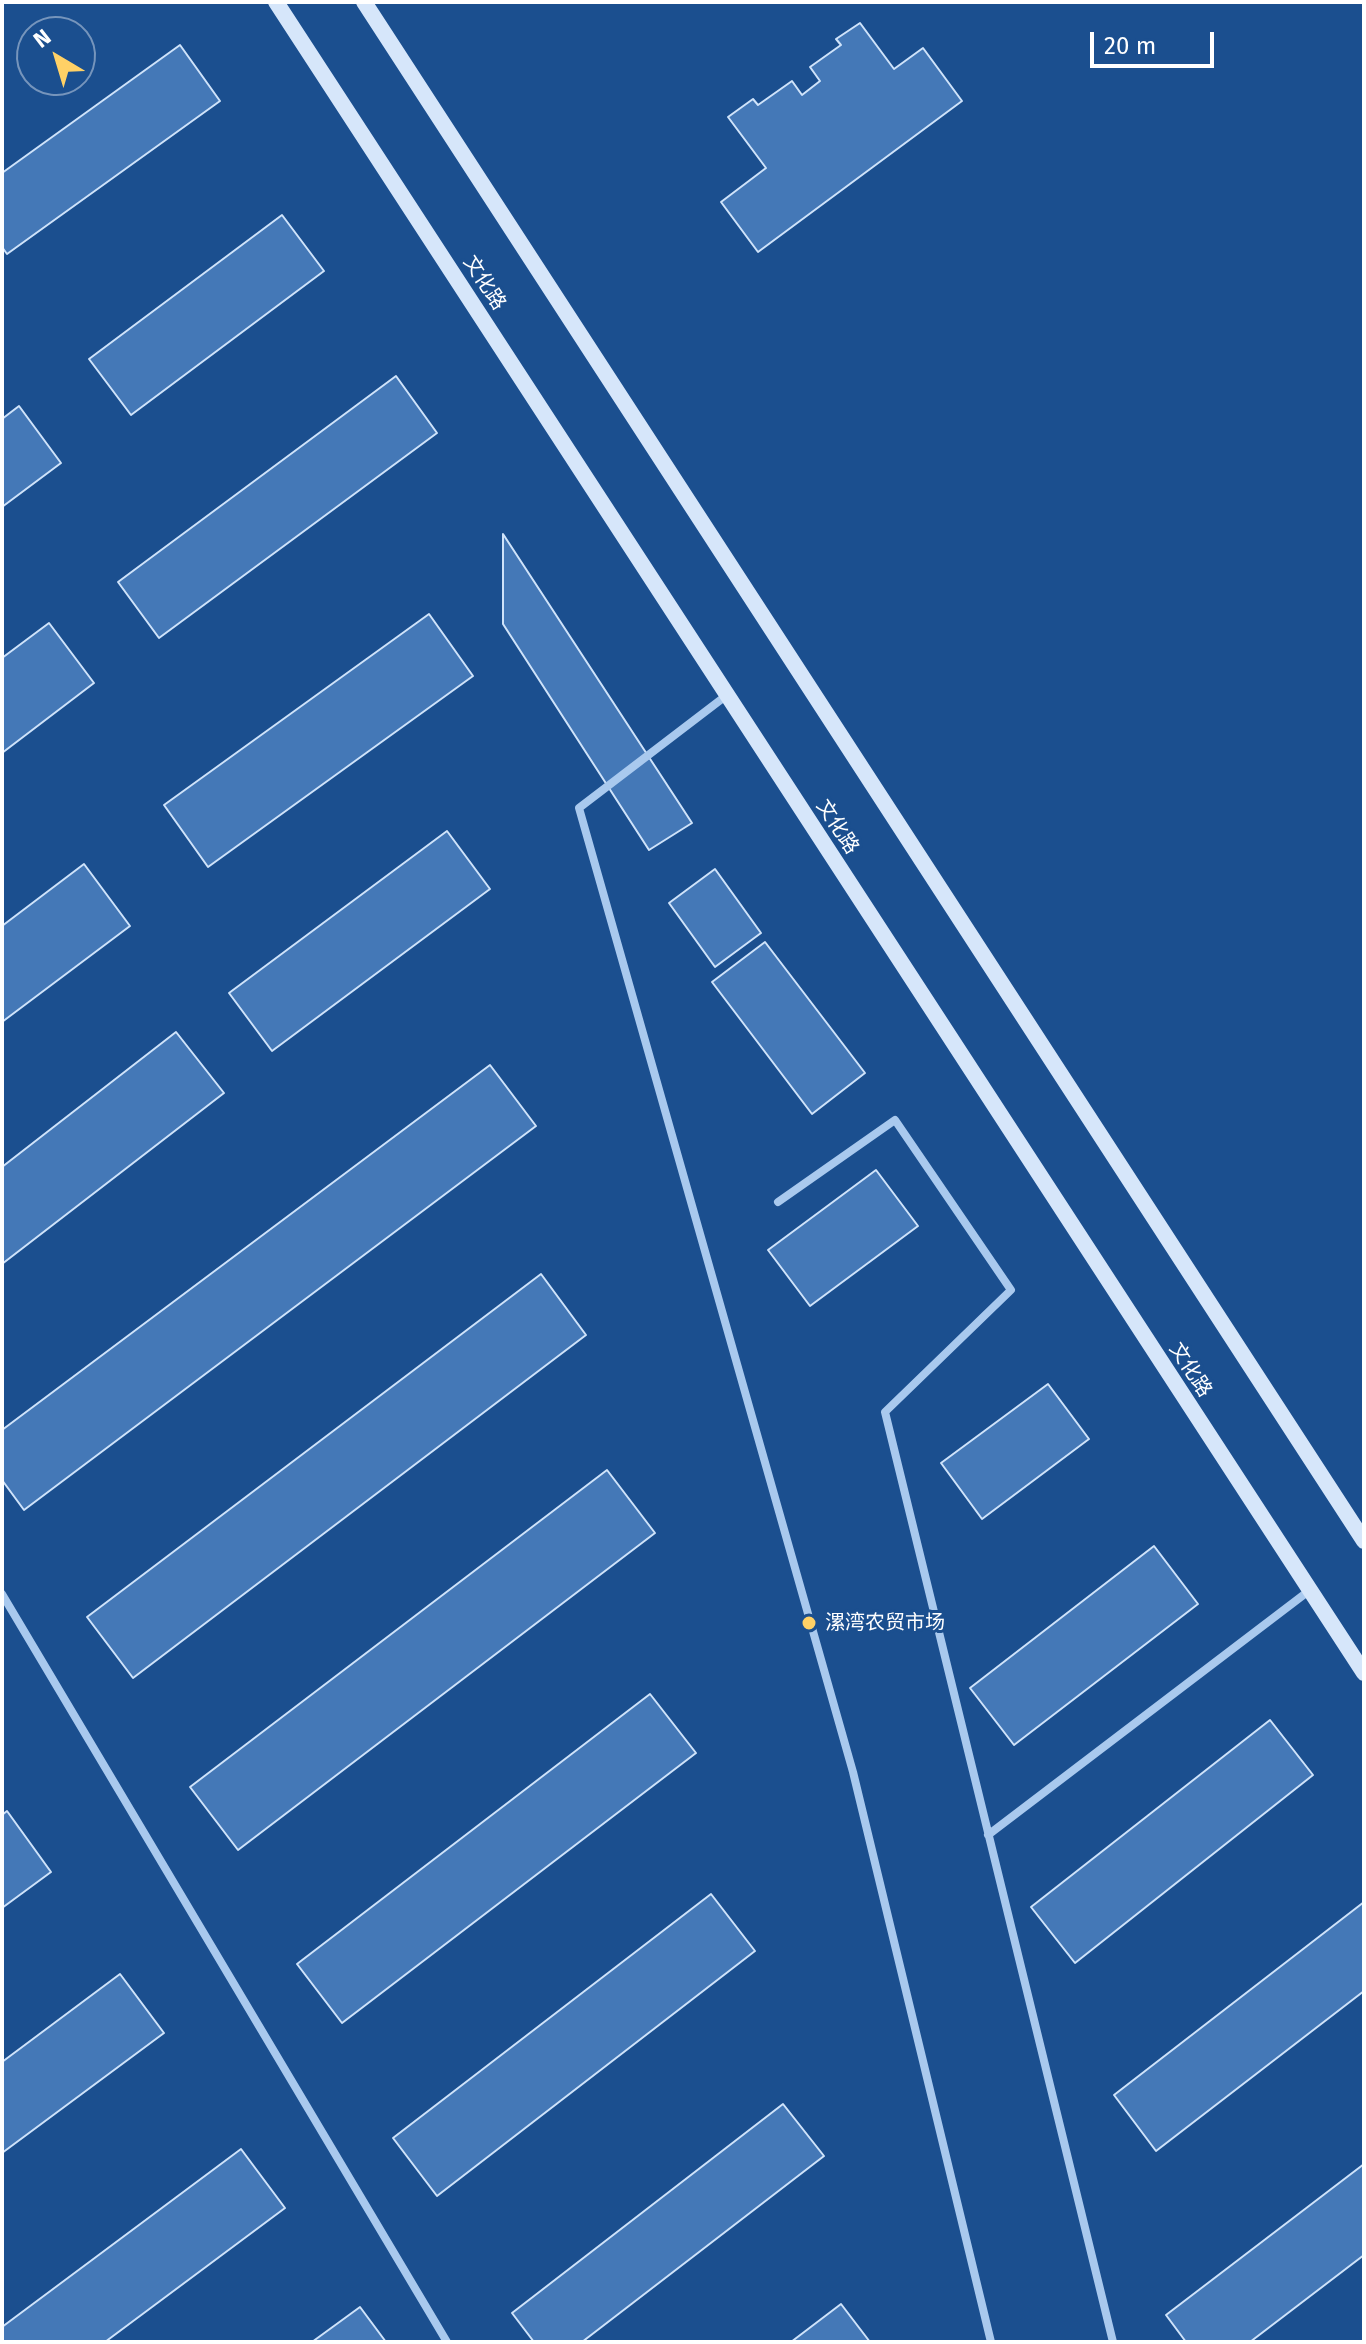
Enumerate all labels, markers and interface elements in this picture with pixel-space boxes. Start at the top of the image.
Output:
north arrow [16,16,96,96]
scale bar [1094,16,1218,66]
text: N [28,23,56,53]
text: 20 m [1104,32,1156,60]
street label: 文化路 [458,251,510,315]
street label: 文化路 [811,795,863,859]
street label: 文化路 [1164,1338,1216,1402]
place label: 漯湾农贸市场 [825,1611,945,1635]
marker: 漯湾农贸市场 [800,1614,818,1632]

